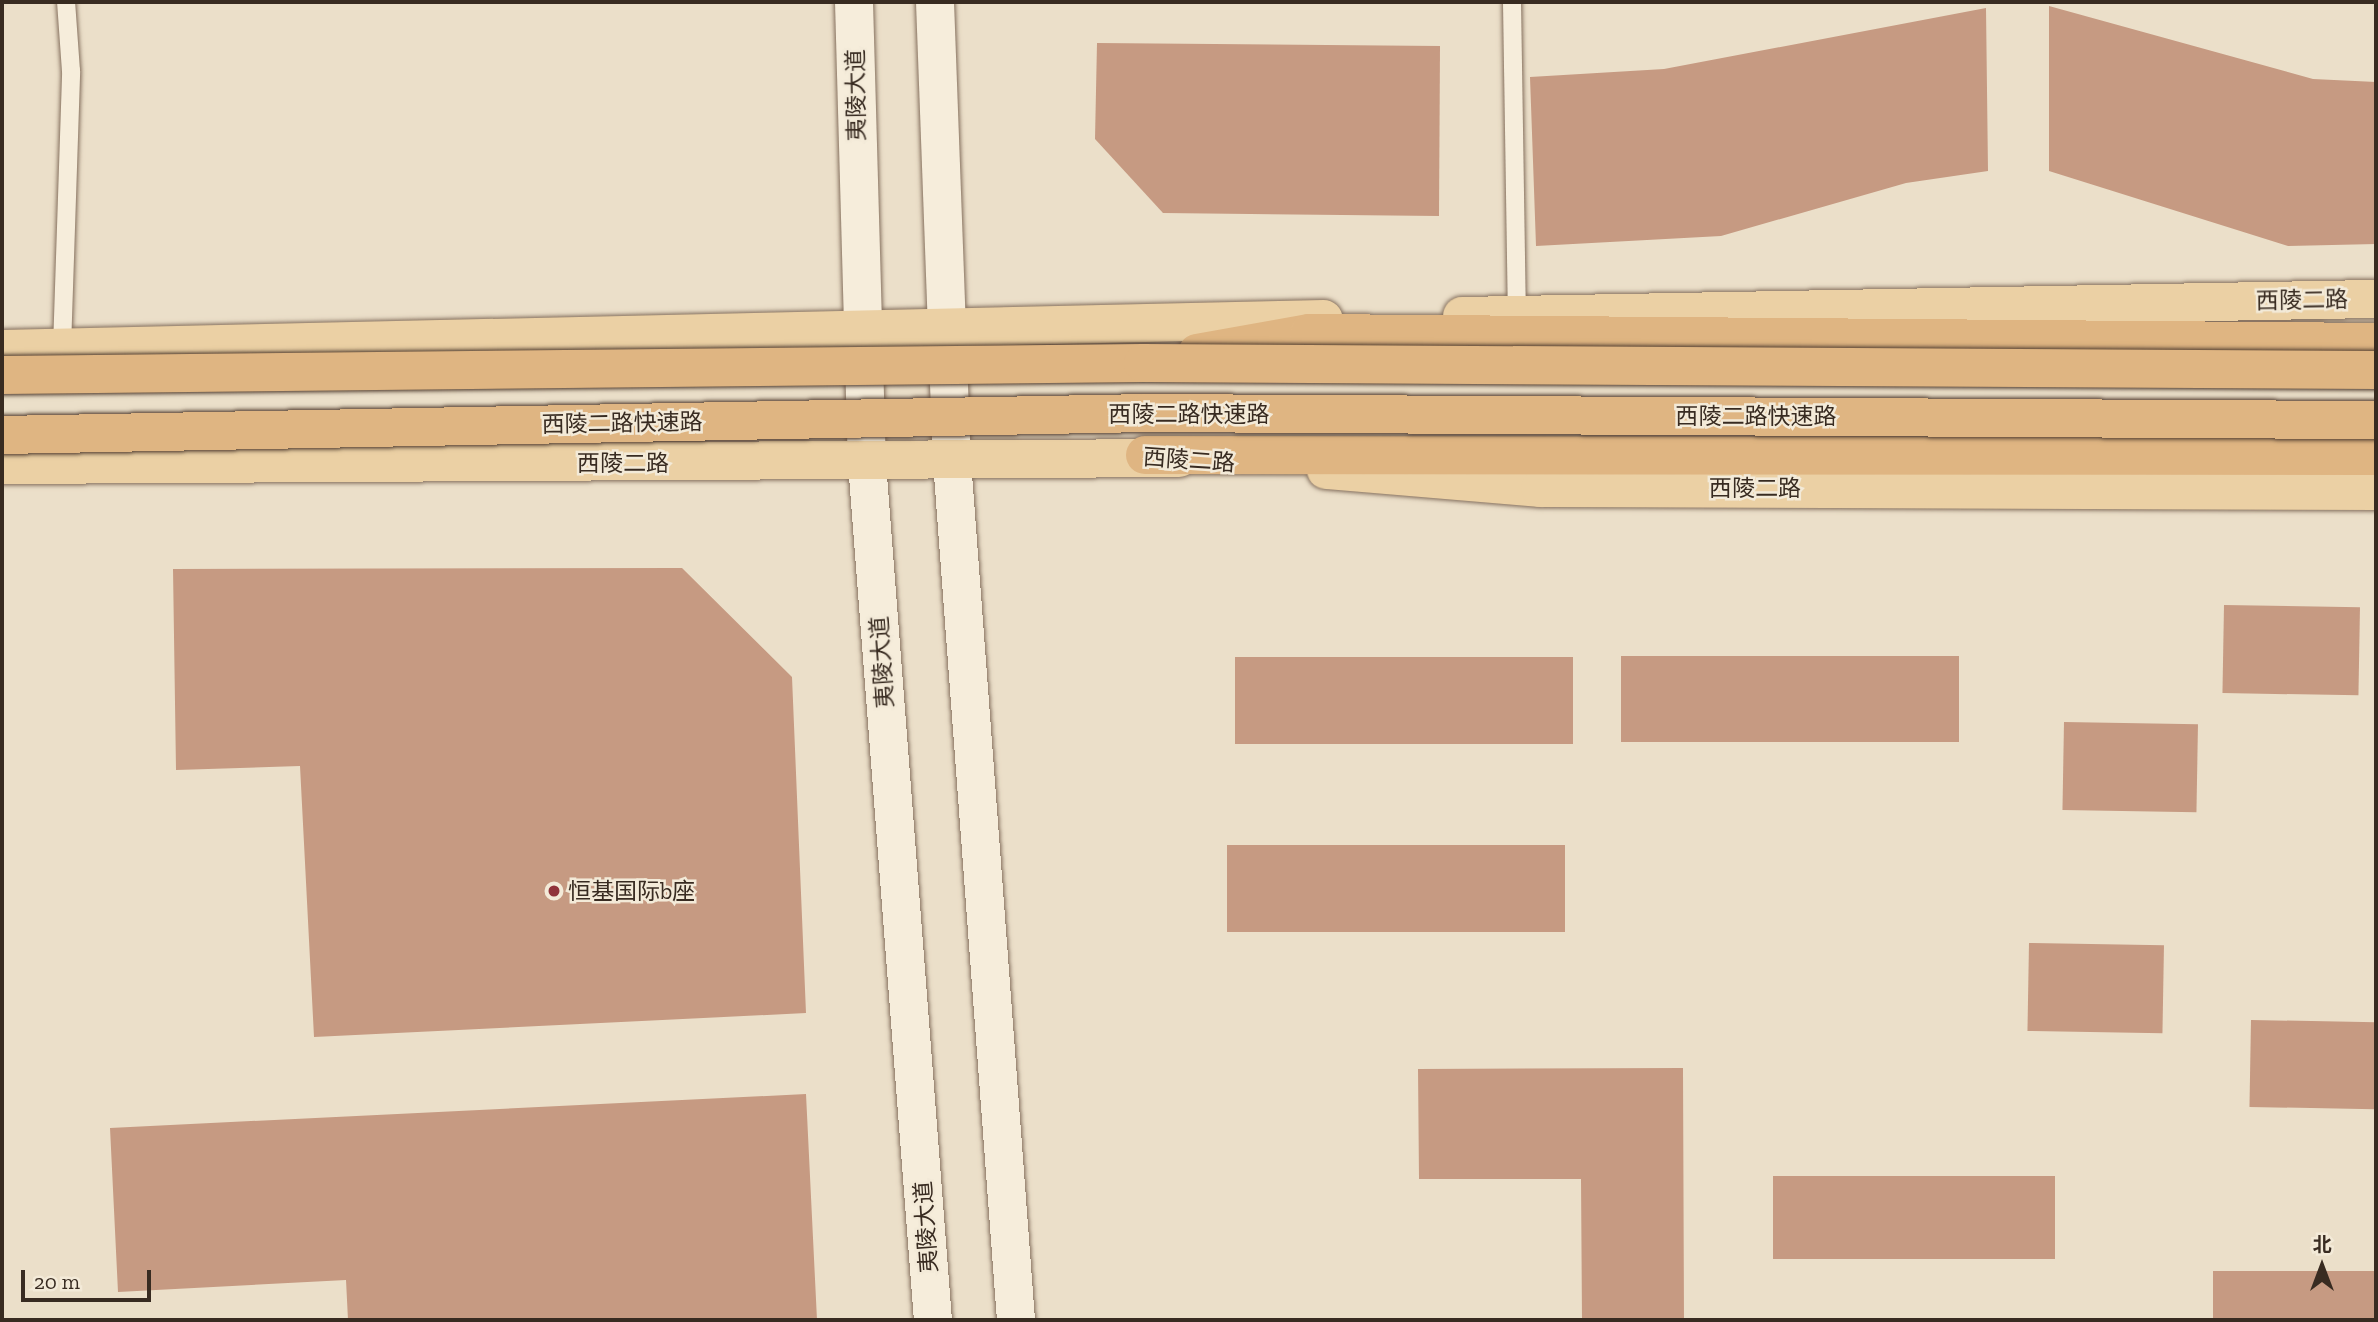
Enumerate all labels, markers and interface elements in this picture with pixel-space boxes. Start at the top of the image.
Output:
street label: 夷陵大道 [841,49,871,141]
street label: 西陵二路 [2256,285,2348,315]
street label: 西陵二路快速路 [1109,400,1269,428]
street label: 西陵二路快速路 [1676,402,1836,430]
street label: 西陵二路快速路 [541,408,703,438]
street label: 西陵二路 [1142,443,1236,477]
street label: 西陵二路 [577,449,669,477]
street label: 西陵二路 [1709,474,1801,502]
street label: 夷陵大道 [865,615,899,709]
place label: 恒基国际b座 [568,877,695,905]
marker: 恒基国际b座 [546,883,562,899]
street label: 夷陵大道 [909,1180,943,1274]
north arrow [2287,1231,2357,1301]
text: 北 [2312,1233,2332,1256]
scale bar [24,1256,154,1300]
text: 20 m [34,1269,80,1294]

